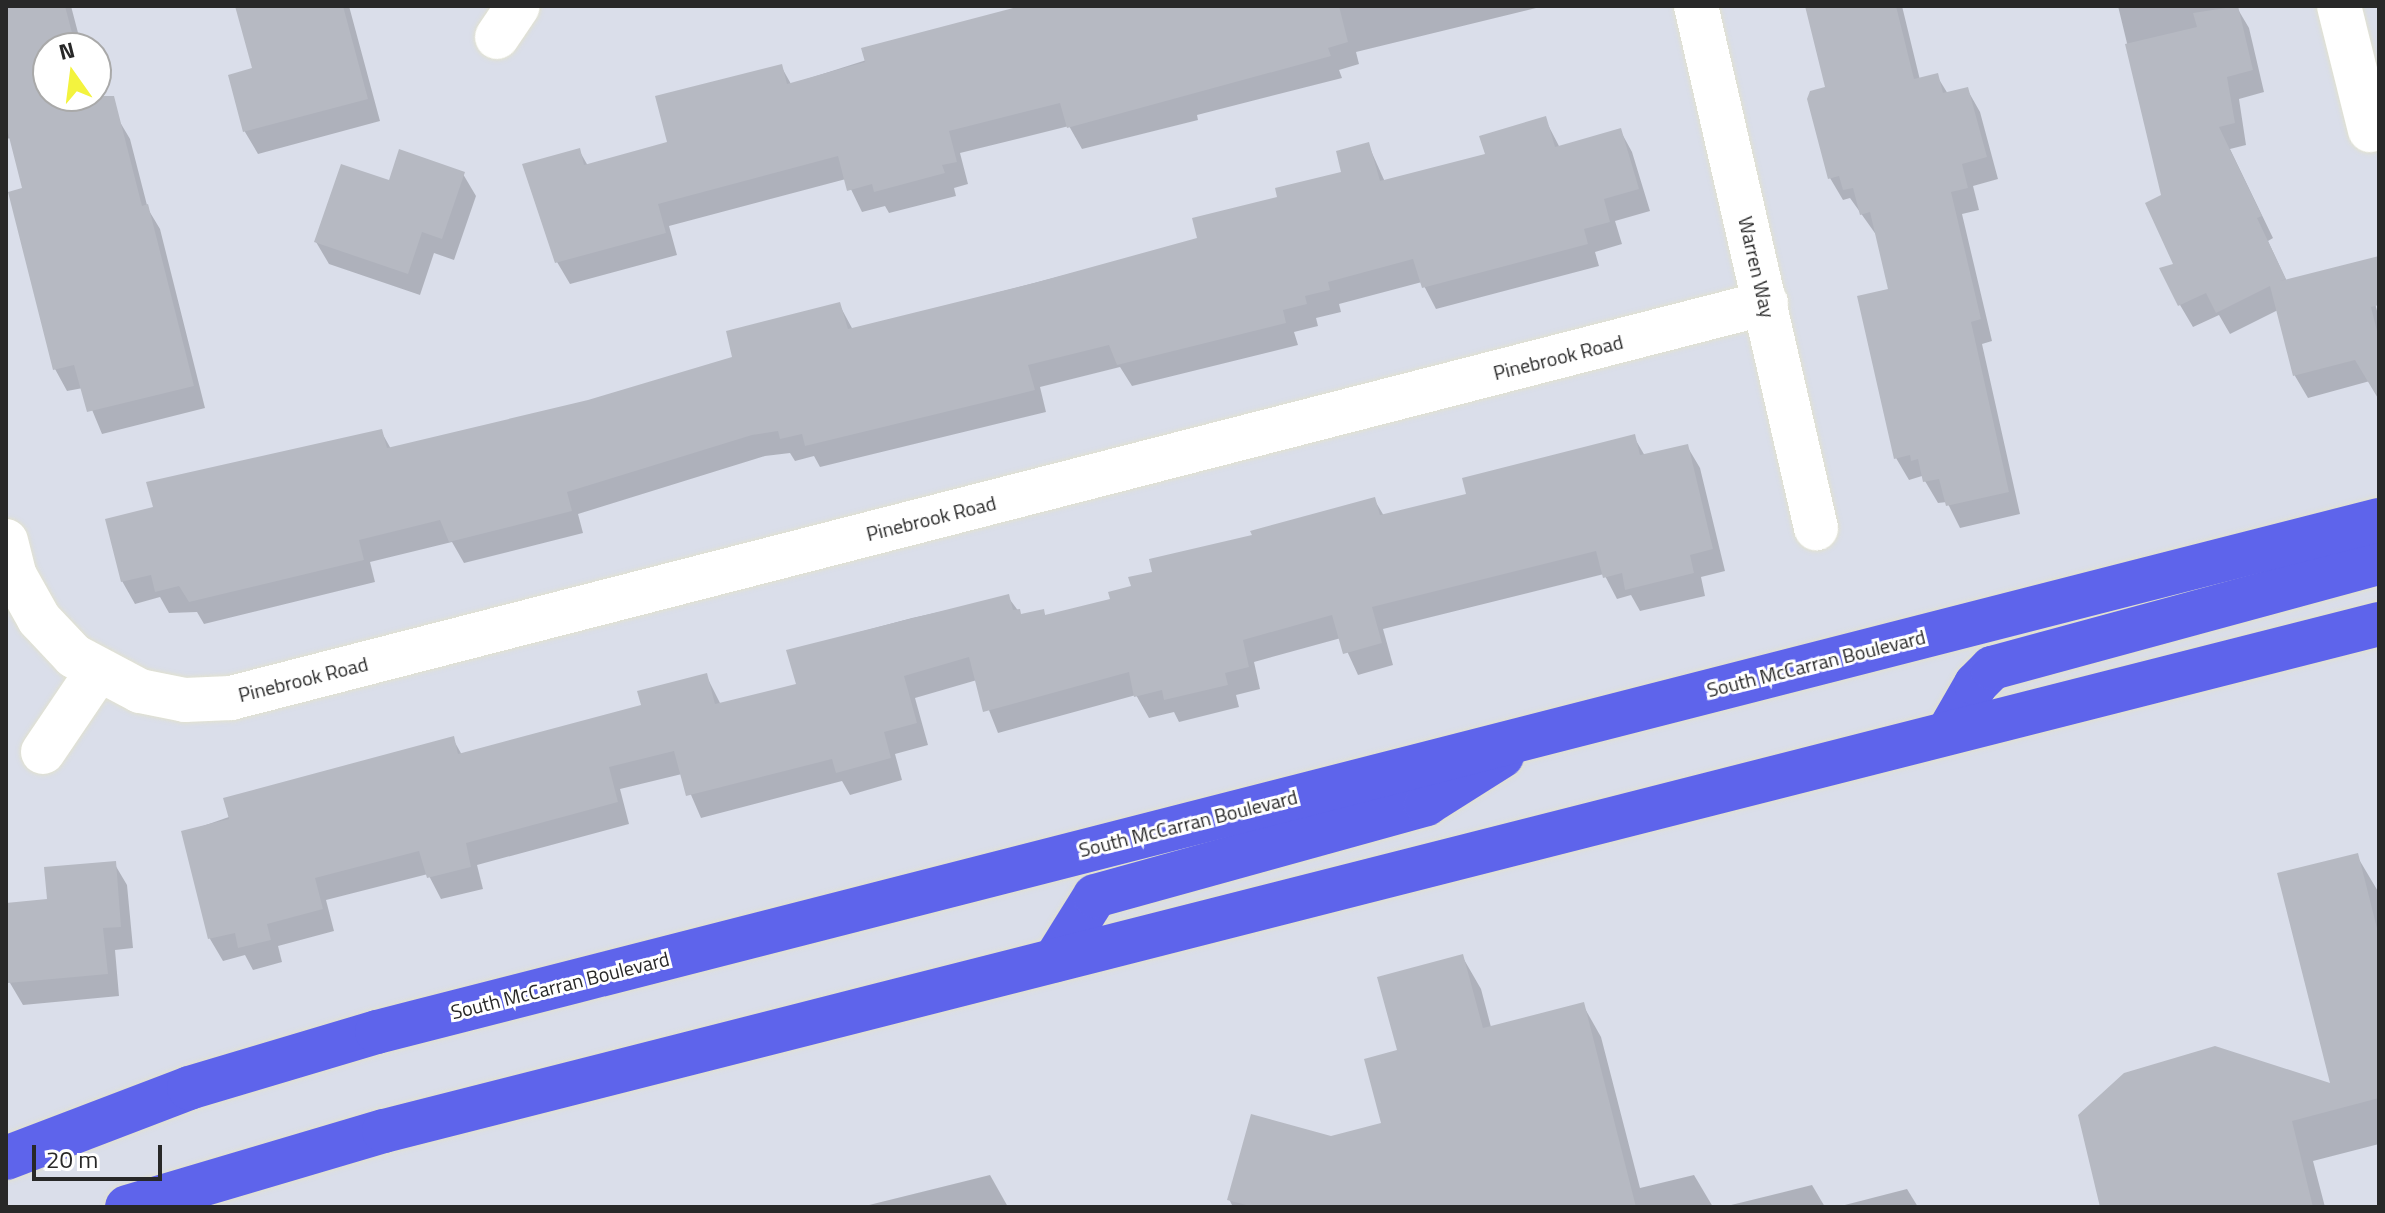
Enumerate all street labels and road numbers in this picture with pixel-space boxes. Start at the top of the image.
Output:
street label: Warren Way [1734,214,1780,320]
street label: Pinebrook Road [1491,329,1625,385]
street label: Pinebrook Road [864,490,998,546]
street label: South McCarran Boulevard [1704,624,1928,702]
street label: Pinebrook Road [236,651,370,707]
street label: South McCarran Boulevard [1076,784,1300,862]
street label: South McCarran Boulevard [448,946,672,1024]

